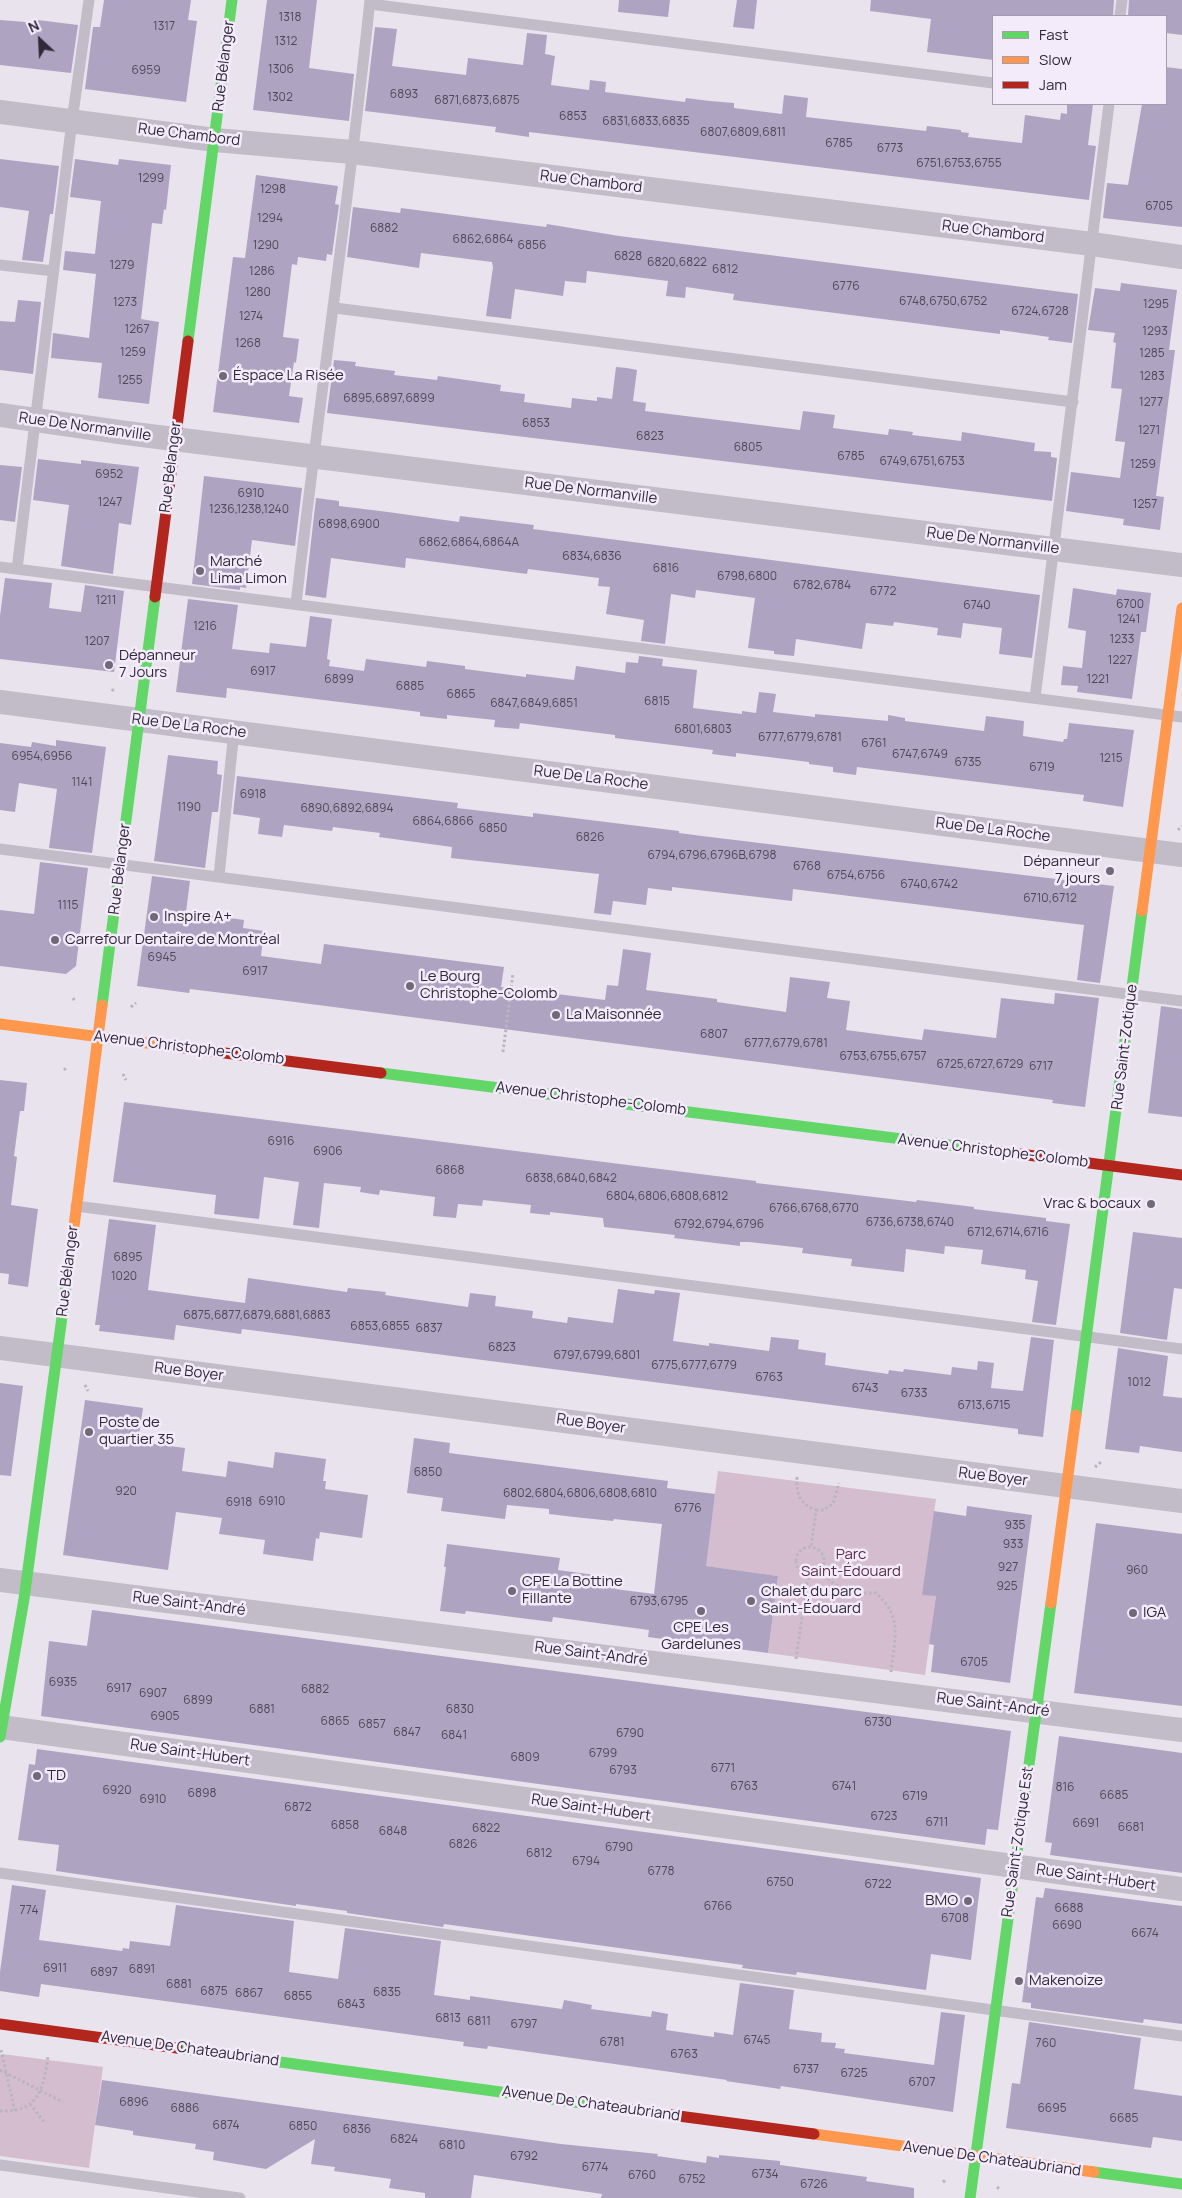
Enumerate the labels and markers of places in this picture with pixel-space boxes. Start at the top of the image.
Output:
place label: Éspace La Risée [233,367,344,385]
marker: Éspace La Risée [217,370,229,382]
place label: Marché Lima Limon [210,553,287,588]
marker: Marché Lima Limon [194,565,206,577]
place label: Dépanneur 7 Jours [119,647,196,682]
marker: Dépanneur 7 Jours [103,659,115,671]
place label: Dépanneur 7 jours [1023,853,1100,888]
marker: Dépanneur 7 jours [1104,865,1116,877]
place label: Inspire A+ [164,908,232,926]
marker: Inspire A+ [148,911,160,923]
place label: Carrefour Dentaire de Montréal [65,931,280,949]
marker: Carrefour Dentaire de Montréal [49,934,61,946]
place label: Le Bourg Christophe-Colomb [420,968,557,1003]
marker: Le Bourg Christophe-Colomb [404,980,416,992]
place label: La Maisonnée [566,1006,662,1024]
marker: La Maisonnée [550,1009,562,1021]
place label: Vrac & bocaux [1043,1195,1141,1213]
marker: Vrac & bocaux [1145,1198,1157,1210]
place label: Poste de quartier 35 [99,1414,174,1449]
marker: Poste de quartier 35 [83,1426,95,1438]
place label: CPE La Bottine Fillante [522,1573,623,1608]
place label: Chalet du parc Saint-Édouard [761,1583,862,1618]
marker: CPE La Bottine Fillante [506,1585,518,1597]
marker: Chalet du parc Saint-Édouard [745,1595,757,1607]
place label: IGA [1143,1604,1166,1622]
marker: CPE Les Gardelunes [695,1605,707,1617]
marker: IGA [1127,1607,1139,1619]
place label: CPE Les Gardelunes [661,1619,741,1654]
place label: TD [47,1767,66,1785]
marker: TD [31,1770,43,1782]
place label: BMO [925,1892,958,1910]
marker: BMO [962,1895,974,1907]
place label: Makenoize [1029,1972,1103,1990]
marker: Makenoize [1013,1975,1025,1987]

